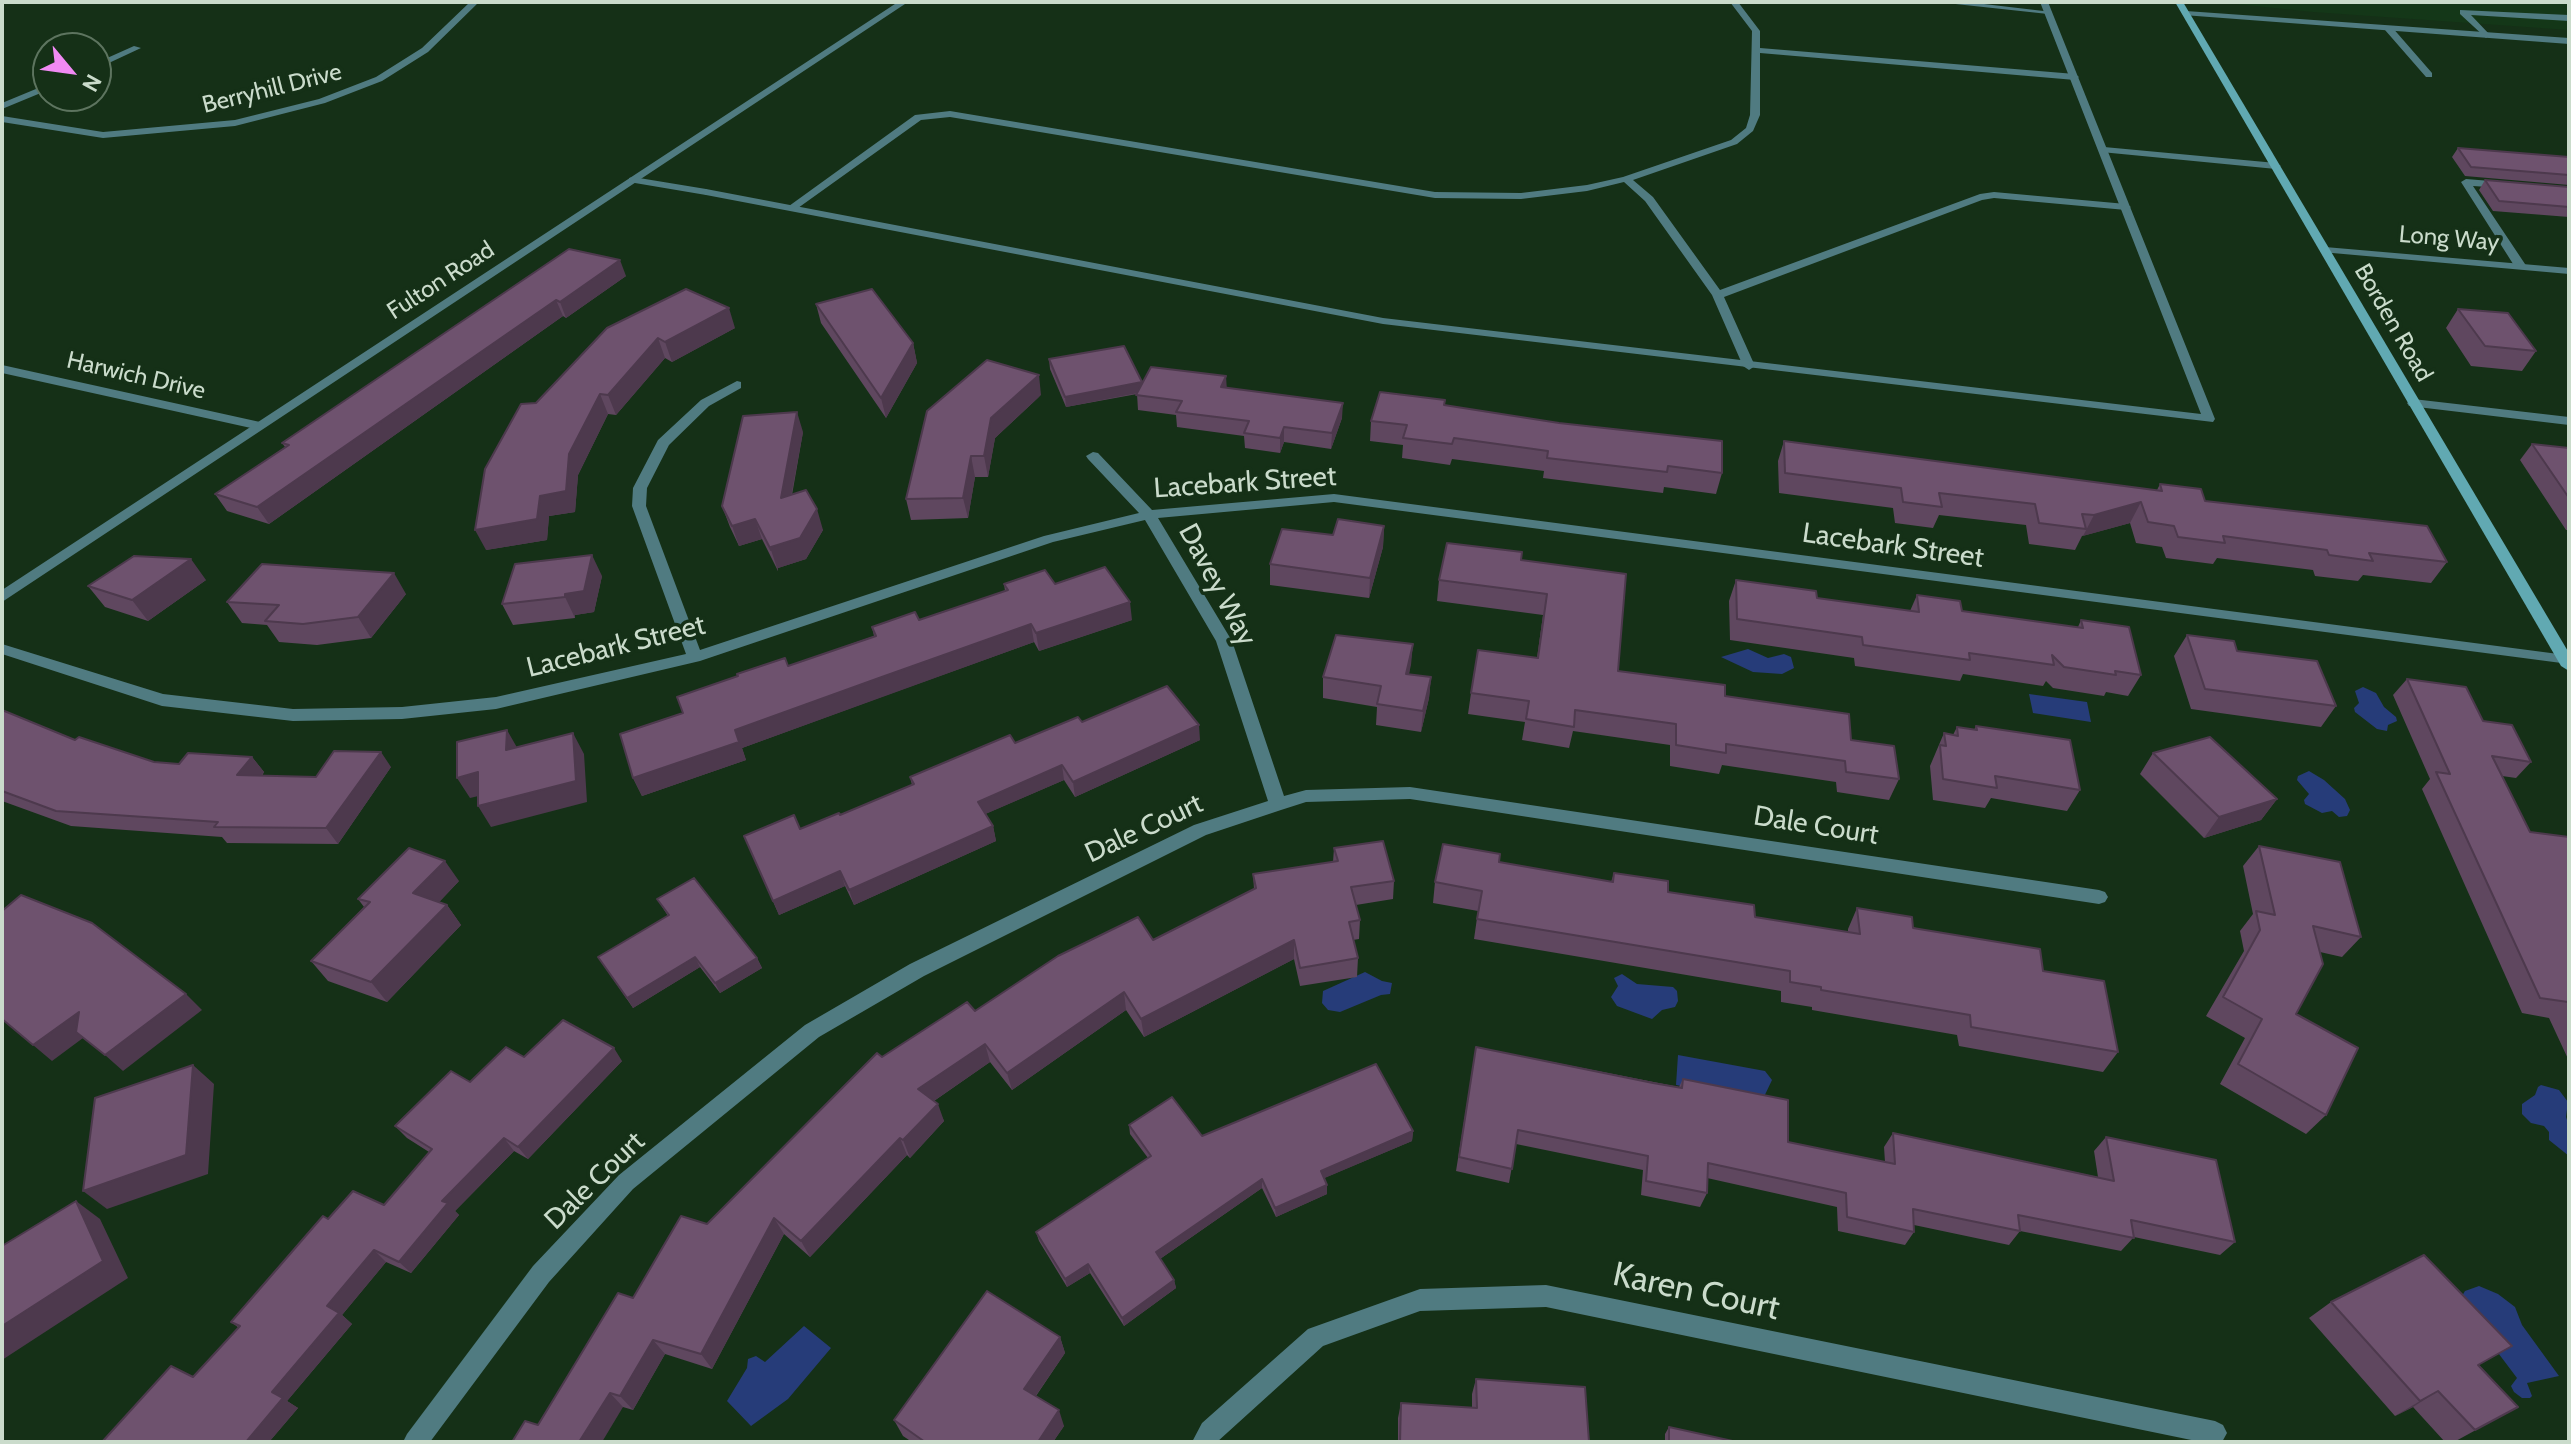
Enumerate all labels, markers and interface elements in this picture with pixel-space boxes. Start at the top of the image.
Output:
north arrow [32,32,112,112]
street label: Berryhill Drive [199,58,345,120]
text: N [76,70,107,96]
street label: Long Way [2398,220,2500,258]
street label: Fulton Road [382,236,500,326]
street label: Borden Road [2348,259,2438,387]
street label: Harwich Drive [64,346,208,406]
street label: Lacebark Street [1153,460,1337,506]
street label: Lacebark Street [1800,517,1986,575]
street label: Davey Way [1171,518,1263,652]
street label: Lacebark Street [523,609,709,685]
street label: Dale Court [1080,787,1208,871]
street label: Dale Court [1751,800,1881,852]
street label: Dale Court [538,1125,652,1237]
street label: Karen Court [1609,1254,1783,1330]

